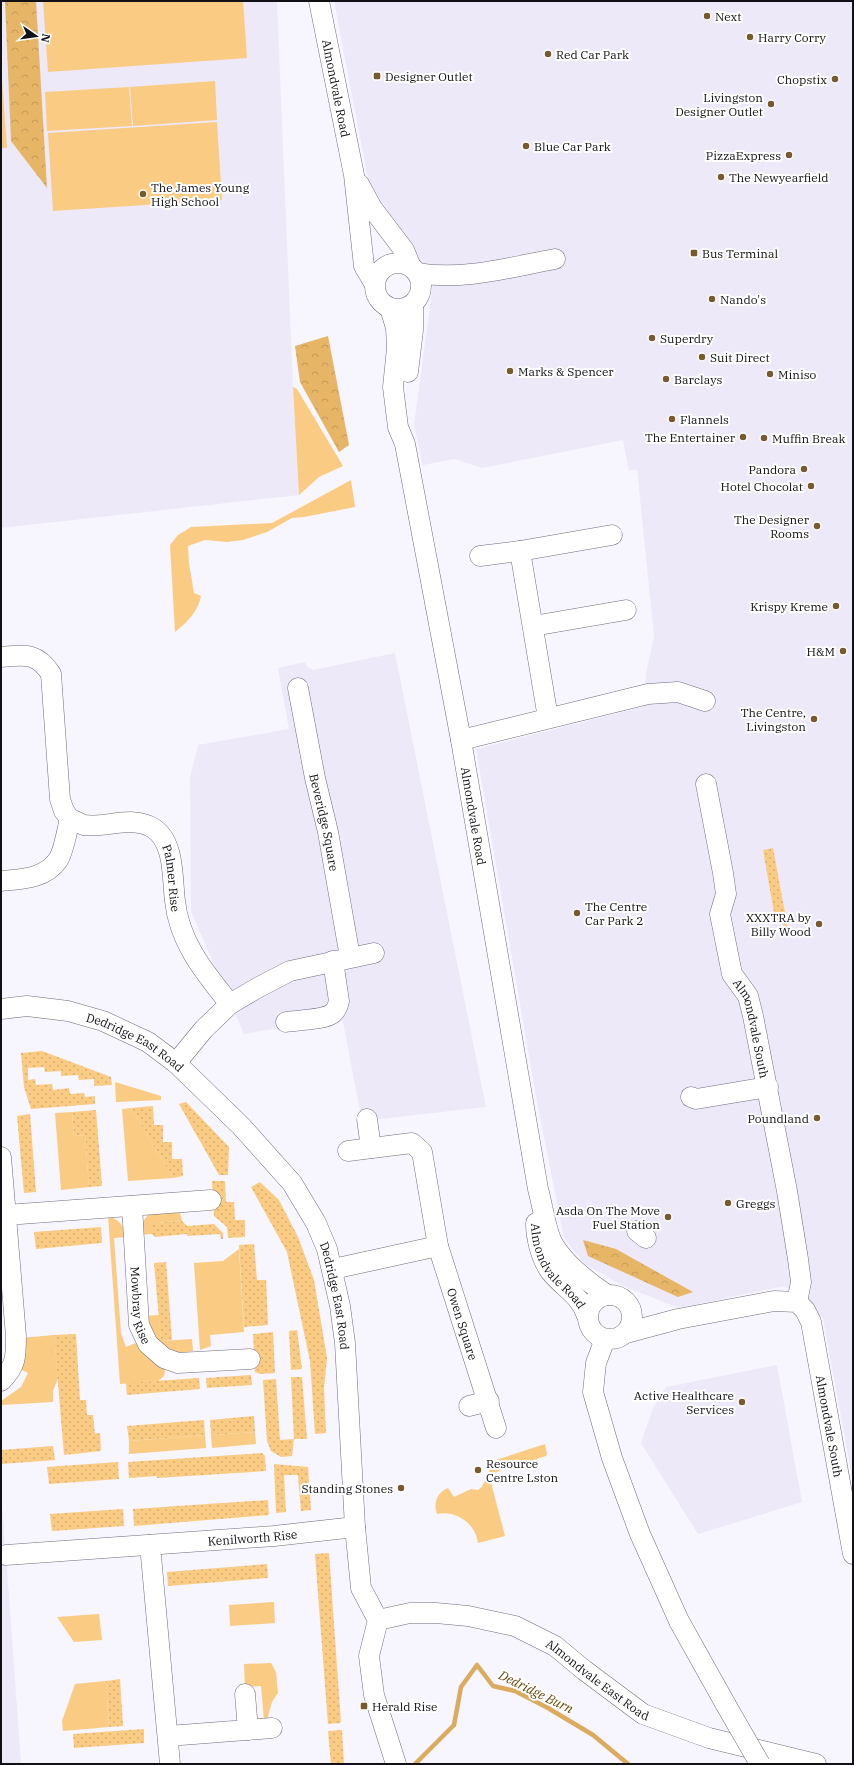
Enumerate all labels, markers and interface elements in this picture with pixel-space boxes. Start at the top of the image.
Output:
place label: Next [715,9,742,24]
marker: Next [702,11,712,21]
north arrow [16,16,56,56]
place label: Harry Corry [758,30,827,45]
text: N [38,32,54,44]
marker: Harry Corry [745,32,755,42]
street label: Almondvale Road [319,38,354,138]
place label: Red Car Park [556,47,629,62]
marker: Red Car Park [543,49,553,59]
place label: Designer Outlet [385,69,473,84]
marker: Designer Outlet [372,71,382,81]
place label: Chopstix [777,72,827,87]
marker: Chopstix [830,74,840,84]
place label: Livingston Designer Outlet [675,90,763,119]
marker: Livingston Designer Outlet [766,99,776,109]
place label: Blue Car Park [534,139,611,154]
marker: Blue Car Park [521,141,531,151]
place label: PizzaExpress [706,148,781,163]
marker: PizzaExpress [784,150,794,160]
place label: The Newyearfield [729,170,829,185]
marker: The Newyearfield [716,172,726,182]
place label: The James Young High School [151,180,250,209]
marker: The James Young High School [138,189,148,199]
place label: Bus Terminal [702,246,778,261]
marker: Bus Terminal [689,248,699,258]
place label: Nando's [720,292,766,307]
marker: Nando's [707,294,717,304]
place label: Superdry [660,331,714,346]
marker: Superdry [647,333,657,343]
place label: Suit Direct [710,350,770,365]
marker: Suit Direct [697,352,707,362]
place label: Marks & Spencer [518,364,614,379]
marker: Marks & Spencer [505,366,515,376]
place label: Miniso [778,367,817,382]
marker: Miniso [765,369,775,379]
place label: Barclays [674,372,722,387]
marker: Barclays [661,374,671,384]
place label: Flannels [680,412,729,427]
marker: Flannels [667,414,677,424]
place label: The Entertainer [645,430,736,445]
place label: Muffin Break [772,431,846,446]
marker: The Entertainer [738,432,748,442]
marker: Muffin Break [759,433,769,443]
place label: Pandora [749,462,796,477]
marker: Pandora [799,464,809,474]
place label: Hotel Chocolat [720,479,803,494]
marker: Hotel Chocolat [806,481,816,491]
place label: The Designer Rooms [734,512,810,541]
marker: The Designer Rooms [812,521,822,531]
place label: Krispy Kreme [750,599,828,614]
marker: Krispy Kreme [831,601,841,611]
place label: H&M [807,644,835,659]
marker: H&M [838,646,848,656]
place label: The Centre, Livingston [741,705,806,734]
marker: The Centre, Livingston [809,714,819,724]
street label: Almondvale Road [458,766,490,866]
street label: Beveridge Square [307,772,342,872]
street label: Palmer Rise [160,842,184,913]
place label: The Centre Car Park 2 [585,899,647,928]
marker: The Centre Car Park 2 [572,908,582,918]
place label: XXXTRA by Billy Wood [746,910,812,939]
marker: XXXTRA by Billy Wood [814,919,824,929]
street label: Almondvale South [730,975,772,1080]
street label: Dedridge East Road [85,1009,187,1074]
place label: Poundland [747,1111,809,1126]
marker: Poundland [812,1113,822,1123]
place label: Greggs [736,1196,775,1211]
marker: Greggs [723,1198,733,1208]
place label: Asda On The Move Fuel Station [556,1203,660,1232]
marker: Asda On The Move Fuel Station [663,1212,673,1222]
street label: Almondvale Road [528,1223,589,1311]
street label: Dedridge East Road [317,1239,353,1350]
street label: Mowbray Rise [128,1266,154,1346]
street label: Owen Square [444,1286,481,1362]
street label: Almondvale South [813,1374,847,1479]
place label: Active Healthcare Services [634,1388,734,1417]
marker: Active Healthcare Services [737,1397,747,1407]
place label: Resource Centre Lston [486,1456,558,1485]
marker: Resource Centre Lston [473,1465,483,1475]
place label: Standing Stones [301,1481,393,1496]
marker: Standing Stones [396,1483,406,1493]
street label: Kenilworth Rise [207,1526,298,1548]
street label: Almondvale East Road [544,1635,651,1723]
water label: Dedridge Burn [495,1666,577,1718]
place label: Herald Rise [372,1699,438,1714]
marker: Herald Rise [359,1701,369,1711]

